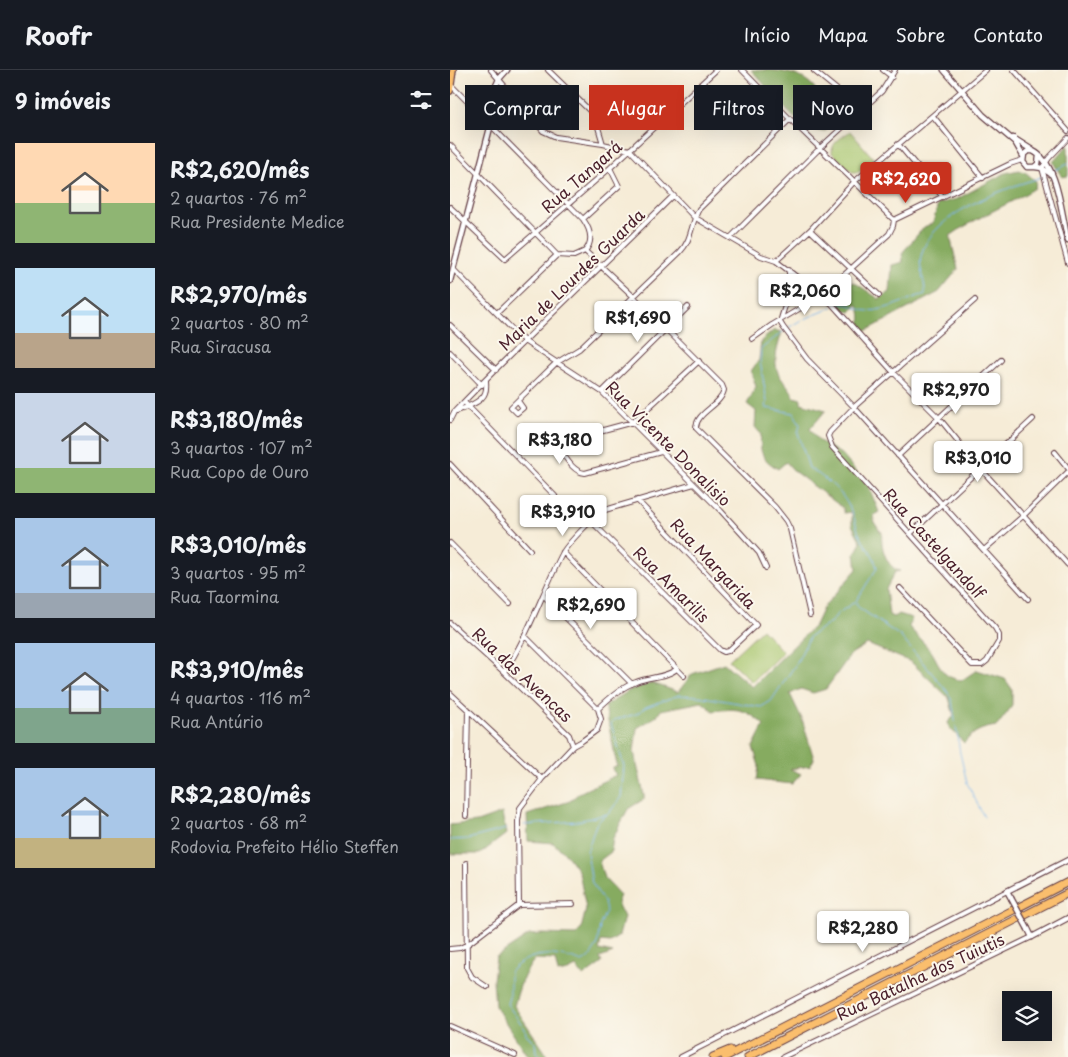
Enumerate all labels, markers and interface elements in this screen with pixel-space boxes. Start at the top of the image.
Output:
text: Roofr [25,17,92,53]
text: Início [744,21,790,48]
text: Mapa [818,21,868,48]
text: Sobre [896,21,945,48]
text: Contato [973,21,1043,48]
text: 9 imóveis [15,84,111,116]
chip: Comprar [465,85,579,130]
chip: Alugar [589,85,684,130]
chip: Filtros [694,85,783,130]
chip: Novo [793,85,872,130]
icon: filters [407,86,435,114]
street label: Rua Tangará [535,134,627,218]
text: R$2,620/mês [170,153,310,185]
pin: R$2,620 [860,162,952,204]
icon: home [55,163,115,223]
text: R$2,620 [871,166,941,190]
text: 2 quartos · 76 m² [170,185,307,209]
street label: Maria de Lourdes Guarda [492,203,650,355]
text: Rua Presidente Medice [170,209,345,233]
pin: R$2,060 [759,274,851,316]
text: R$2,970/mês [170,278,307,310]
text: R$2,060 [769,278,841,302]
icon: home [55,288,115,348]
pin: R$1,690 [592,300,684,343]
text: R$1,690 [605,305,671,329]
text: 2 quartos · 80 m² [170,310,309,334]
text: Rua Siracusa [170,334,271,358]
pin: R$2,970 [910,372,1002,415]
street label: Rua Vicente Donalisio [601,375,737,511]
text: R$2,970 [922,377,990,401]
text: R$3,180/mês [170,403,303,435]
icon: home [55,413,115,473]
pin: R$3,180 [514,422,606,465]
text: R$3,180 [528,427,592,451]
text: 3 quartos · 107 m² [170,435,313,459]
pin: R$3,010 [932,440,1024,483]
text: R$3,010 [945,445,1011,469]
text: Rua Copo de Ouro [170,459,309,483]
street label: Rua Castelgandolf [879,482,993,605]
pin: R$3,910 [517,494,609,537]
text: R$3,910 [531,499,595,523]
street label: Rua Margarida [666,512,763,614]
text: R$3,010/mês [170,528,306,560]
icon: home [55,538,115,598]
street label: Rua Amarilis [628,540,716,628]
text: 3 quartos · 95 m² [170,560,306,584]
text: Rua Taormina [170,584,279,608]
pin: R$2,690 [545,588,637,630]
text: R$2,690 [557,592,625,616]
street label: Rua das Avencas [468,621,578,727]
text: R$3,910/mês [170,653,304,685]
icon: home [55,663,115,723]
text: 4 quartos · 116 m² [170,685,311,709]
text: Rua Antúrio [170,709,263,733]
text: R$2,280/mês [170,778,311,810]
icon: home [55,788,115,848]
text: 2 quartos · 68 m² [170,810,307,834]
text: Rodovia Prefeito Hélio Steffen [170,834,399,858]
pin: R$2,280 [817,910,909,953]
text: R$2,280 [828,915,898,939]
street label: Rua Batalha dos Tuiutis [832,926,1008,1026]
map controls [1002,991,1052,1041]
button: layers [1002,991,1052,1041]

